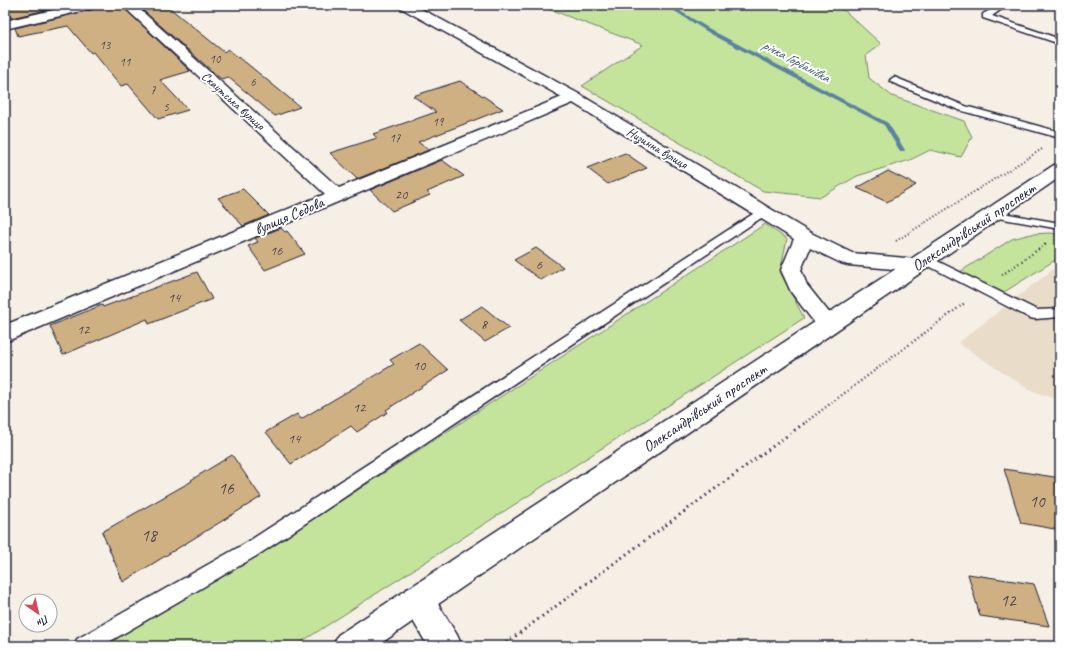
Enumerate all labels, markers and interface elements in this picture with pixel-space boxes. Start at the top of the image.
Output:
water label: річка Горбанівка [759,36,834,87]
house number: 13 [100,37,112,53]
house number: 10 [210,51,222,67]
house number: 11 [120,54,131,70]
street label: Скаутська вулиця [198,68,269,135]
house number: 6 [250,74,256,90]
house number: 7 [150,82,156,98]
house number: 5 [163,99,169,115]
house number: 19 [433,114,445,130]
street label: Низинна вулиця [624,124,692,173]
house number: 17 [390,130,401,146]
street label: Олександрівський проспект [908,177,1041,276]
house number: 20 [395,186,409,203]
street label: вулиця Сєдова [251,192,328,239]
house number: 16 [270,242,283,259]
house number: 6 [536,256,543,273]
house number: 14 [168,289,182,306]
house number: 8 [481,316,489,333]
house number: 12 [77,321,91,338]
house number: 10 [413,357,427,374]
street label: Олександрівський проспект [639,358,772,457]
house number: 12 [353,399,367,416]
house number: 14 [288,430,302,447]
house number: 16 [218,478,235,499]
house number: 10 [1029,491,1046,512]
house number: 18 [141,525,159,546]
house number: 12 [1000,590,1017,611]
north arrow [18,593,58,633]
text: Пн [34,612,52,631]

